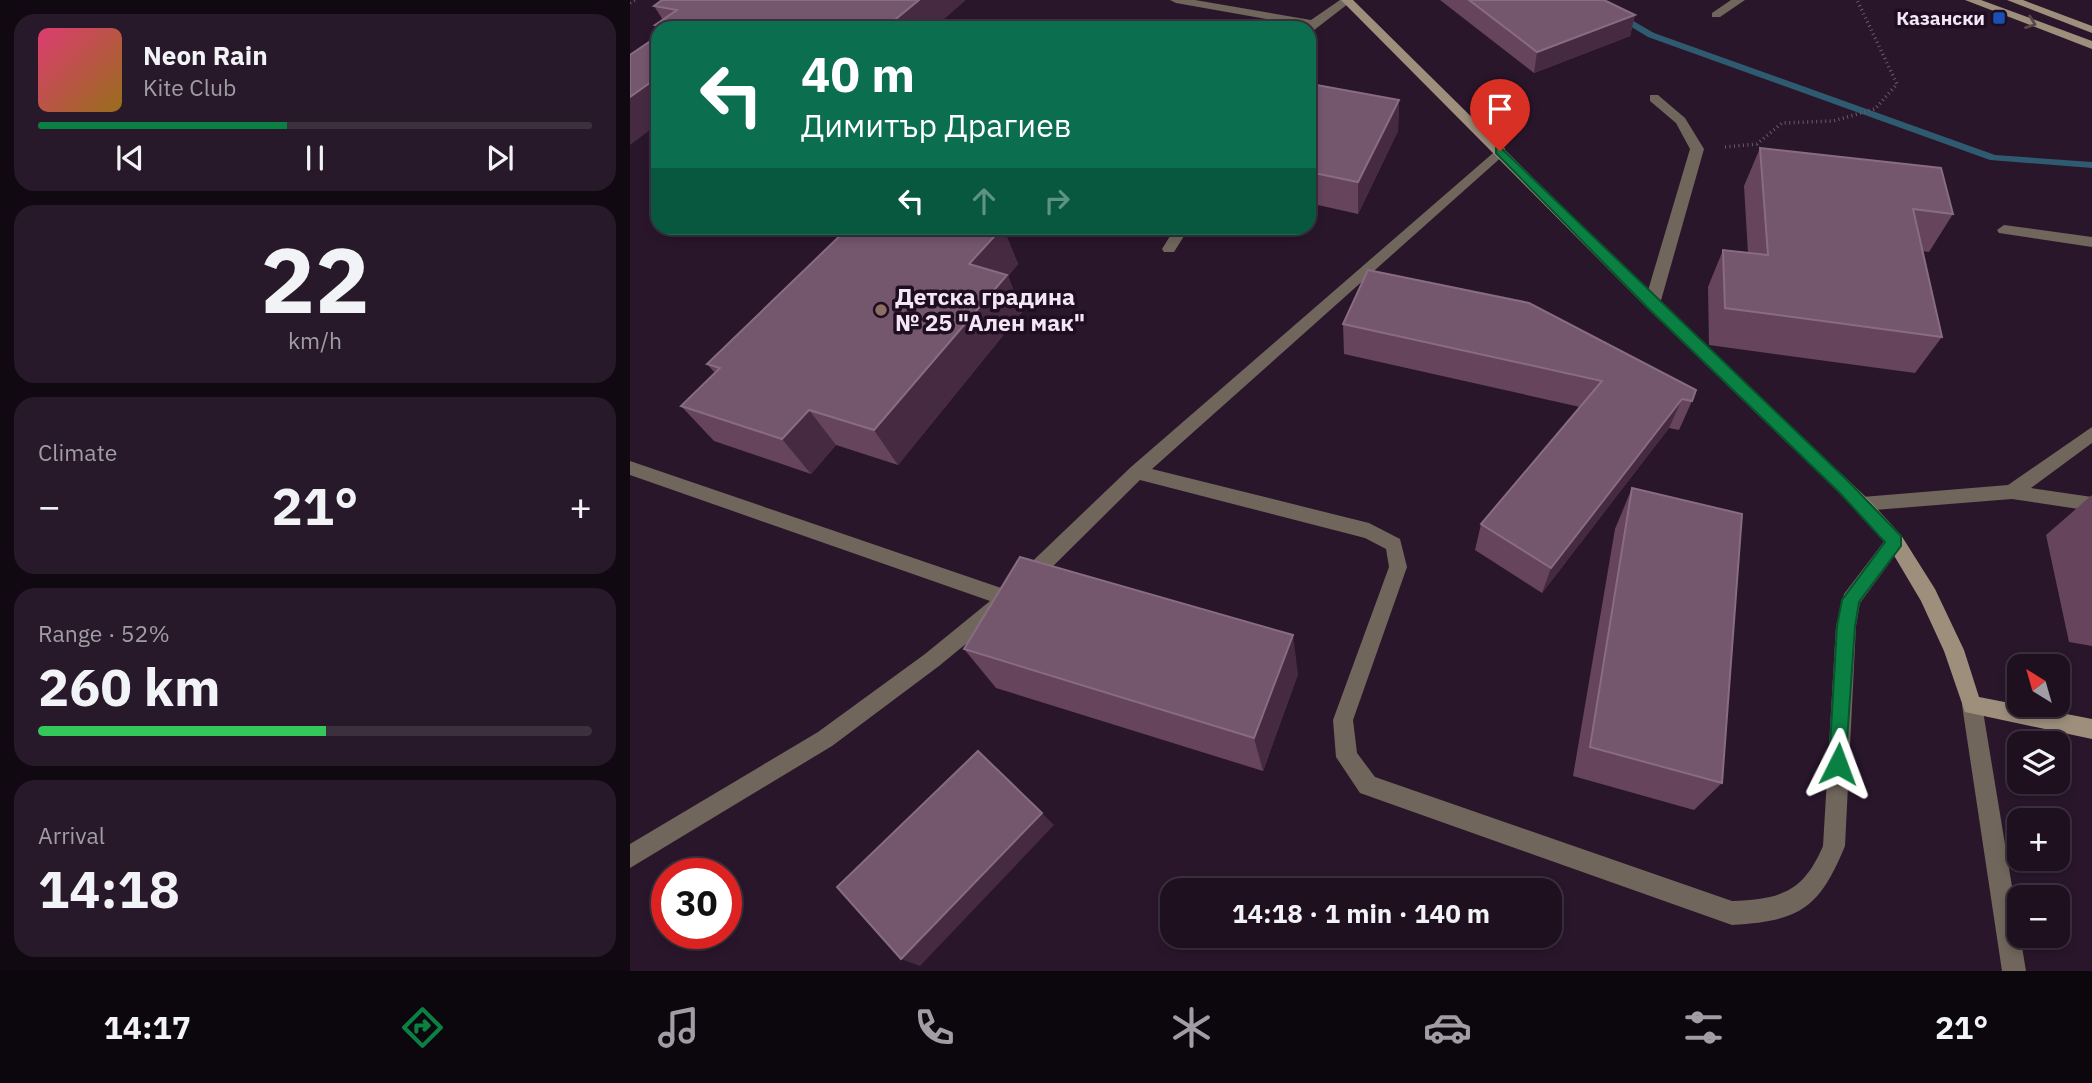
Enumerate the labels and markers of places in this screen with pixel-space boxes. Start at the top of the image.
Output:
place label: Казански [1896,6,1985,30]
marker: Казански [1991,10,2007,26]
pin [1470,79,1530,151]
place label: Детска градина № 25 "Ален мак" [895,281,1085,337]
marker: Детска градина № 25 "Ален мак" [873,302,889,318]

